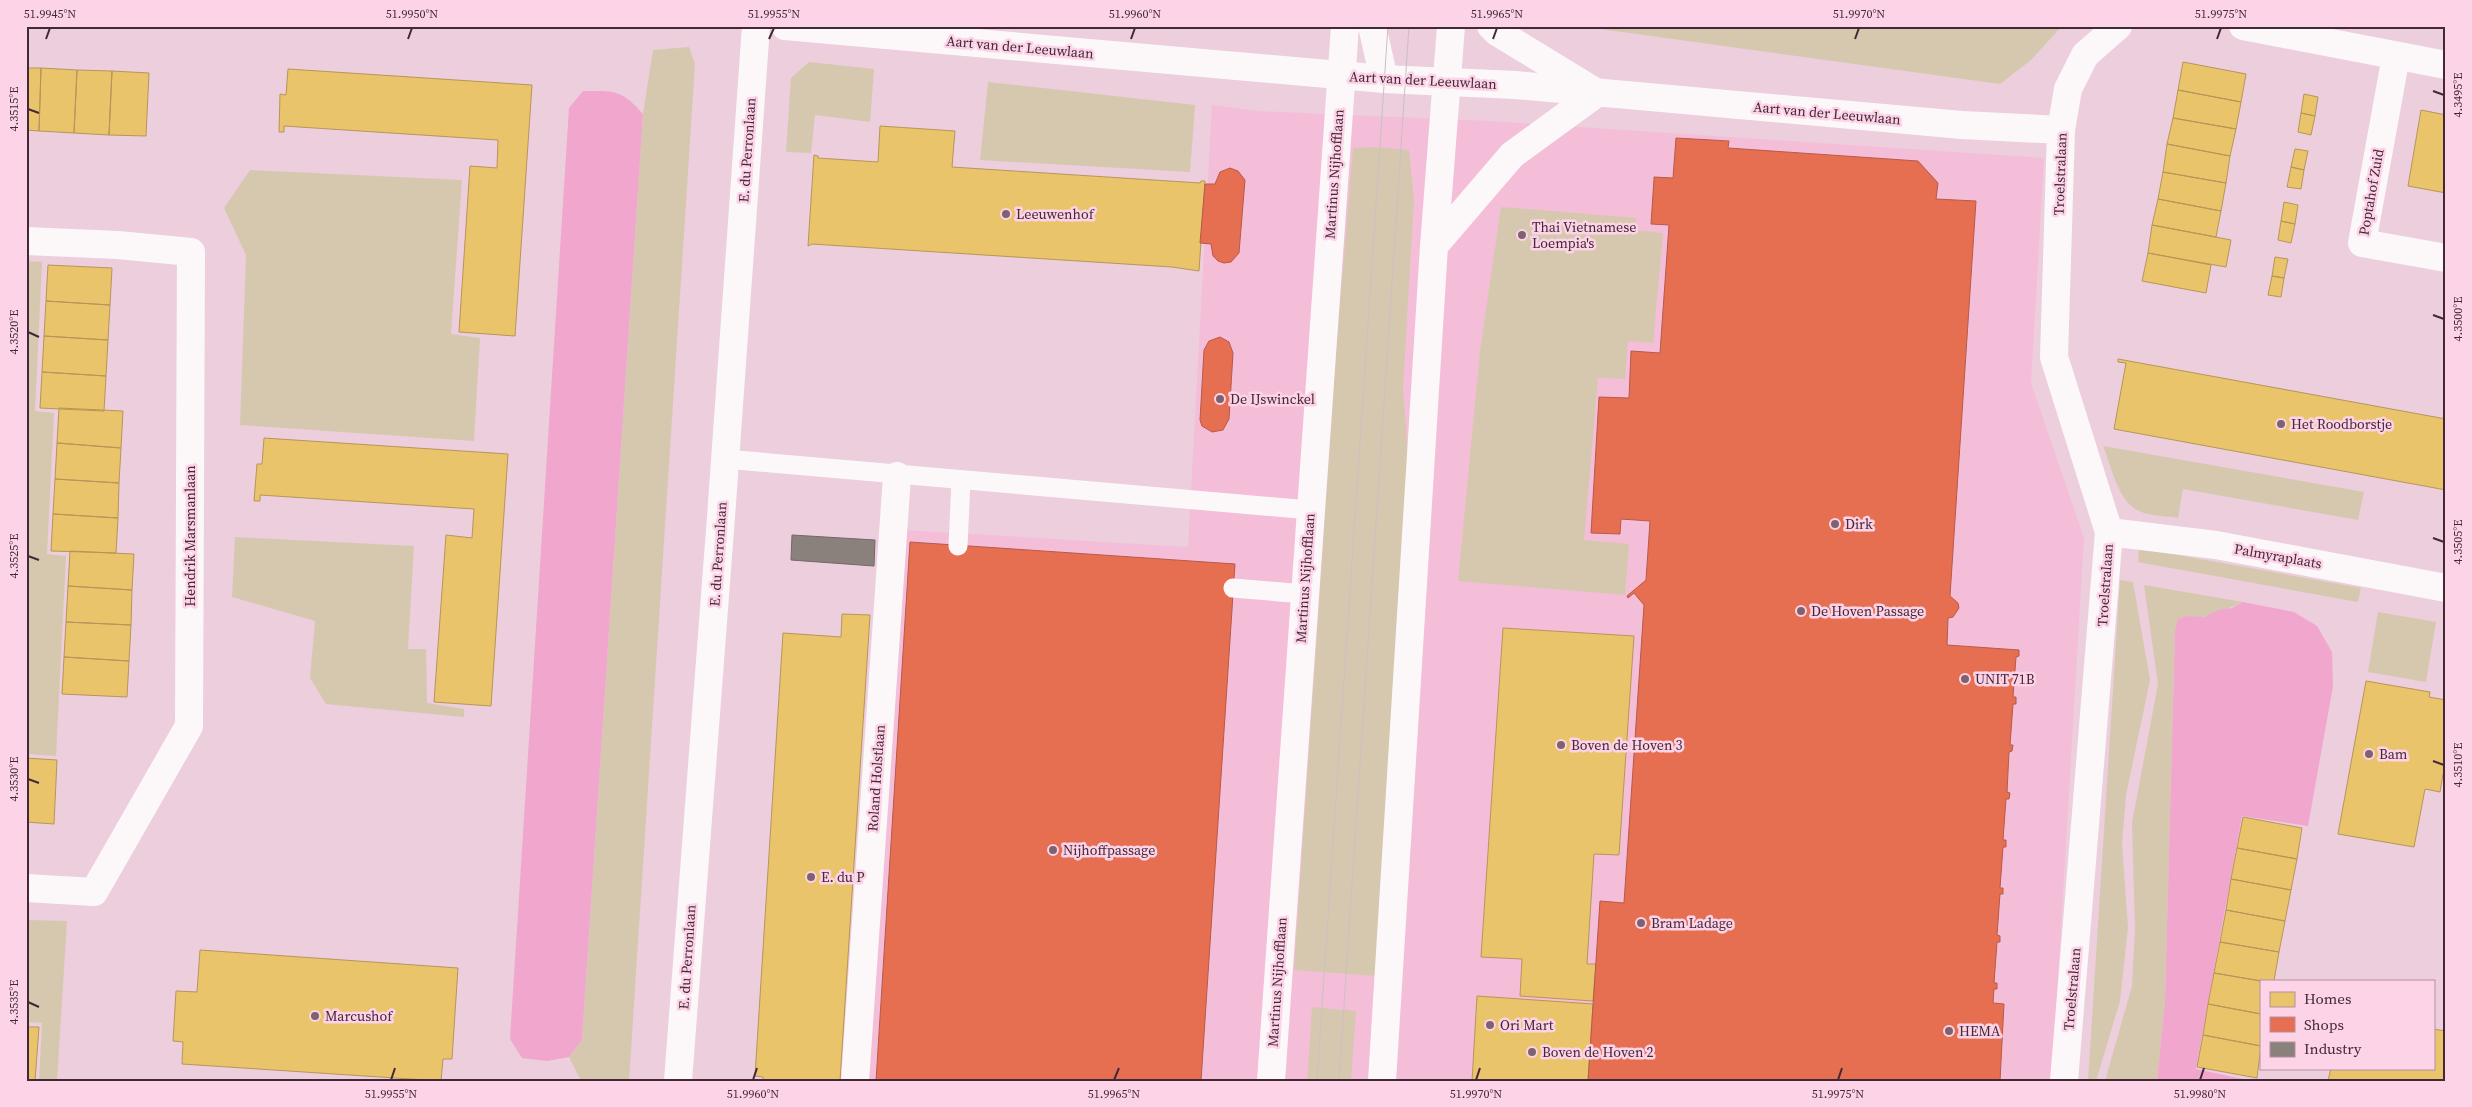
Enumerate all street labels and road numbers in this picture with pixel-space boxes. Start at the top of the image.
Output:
street label: Aart van der Leeuwlaan [946,31,1095,63]
street label: Aart van der Leeuwlaan [1349,66,1498,94]
street label: E. du Perronlaan [733,97,761,203]
street label: Aart van der Leeuwlaan [1753,97,1902,129]
street label: Martinus Nijhofflaan [1319,108,1349,240]
street label: Troelstralaan [2049,132,2071,216]
street label: Poptahof Zuid [2354,147,2388,237]
street label: Hendrik Marsmanlaan [180,465,200,607]
street label: E. du Perronlaan [704,501,732,607]
street label: Martinus Nijhofflaan [1290,512,1320,644]
street label: Palmyraplaats [2233,538,2323,574]
street label: Troelstralaan [2092,542,2118,627]
street label: Roland Holstlaan [862,723,890,832]
street label: E. du Perronlaan [673,904,701,1010]
street label: Martinus Nijhofflaan [1262,916,1292,1048]
street label: Troelstralaan [2058,946,2086,1031]

